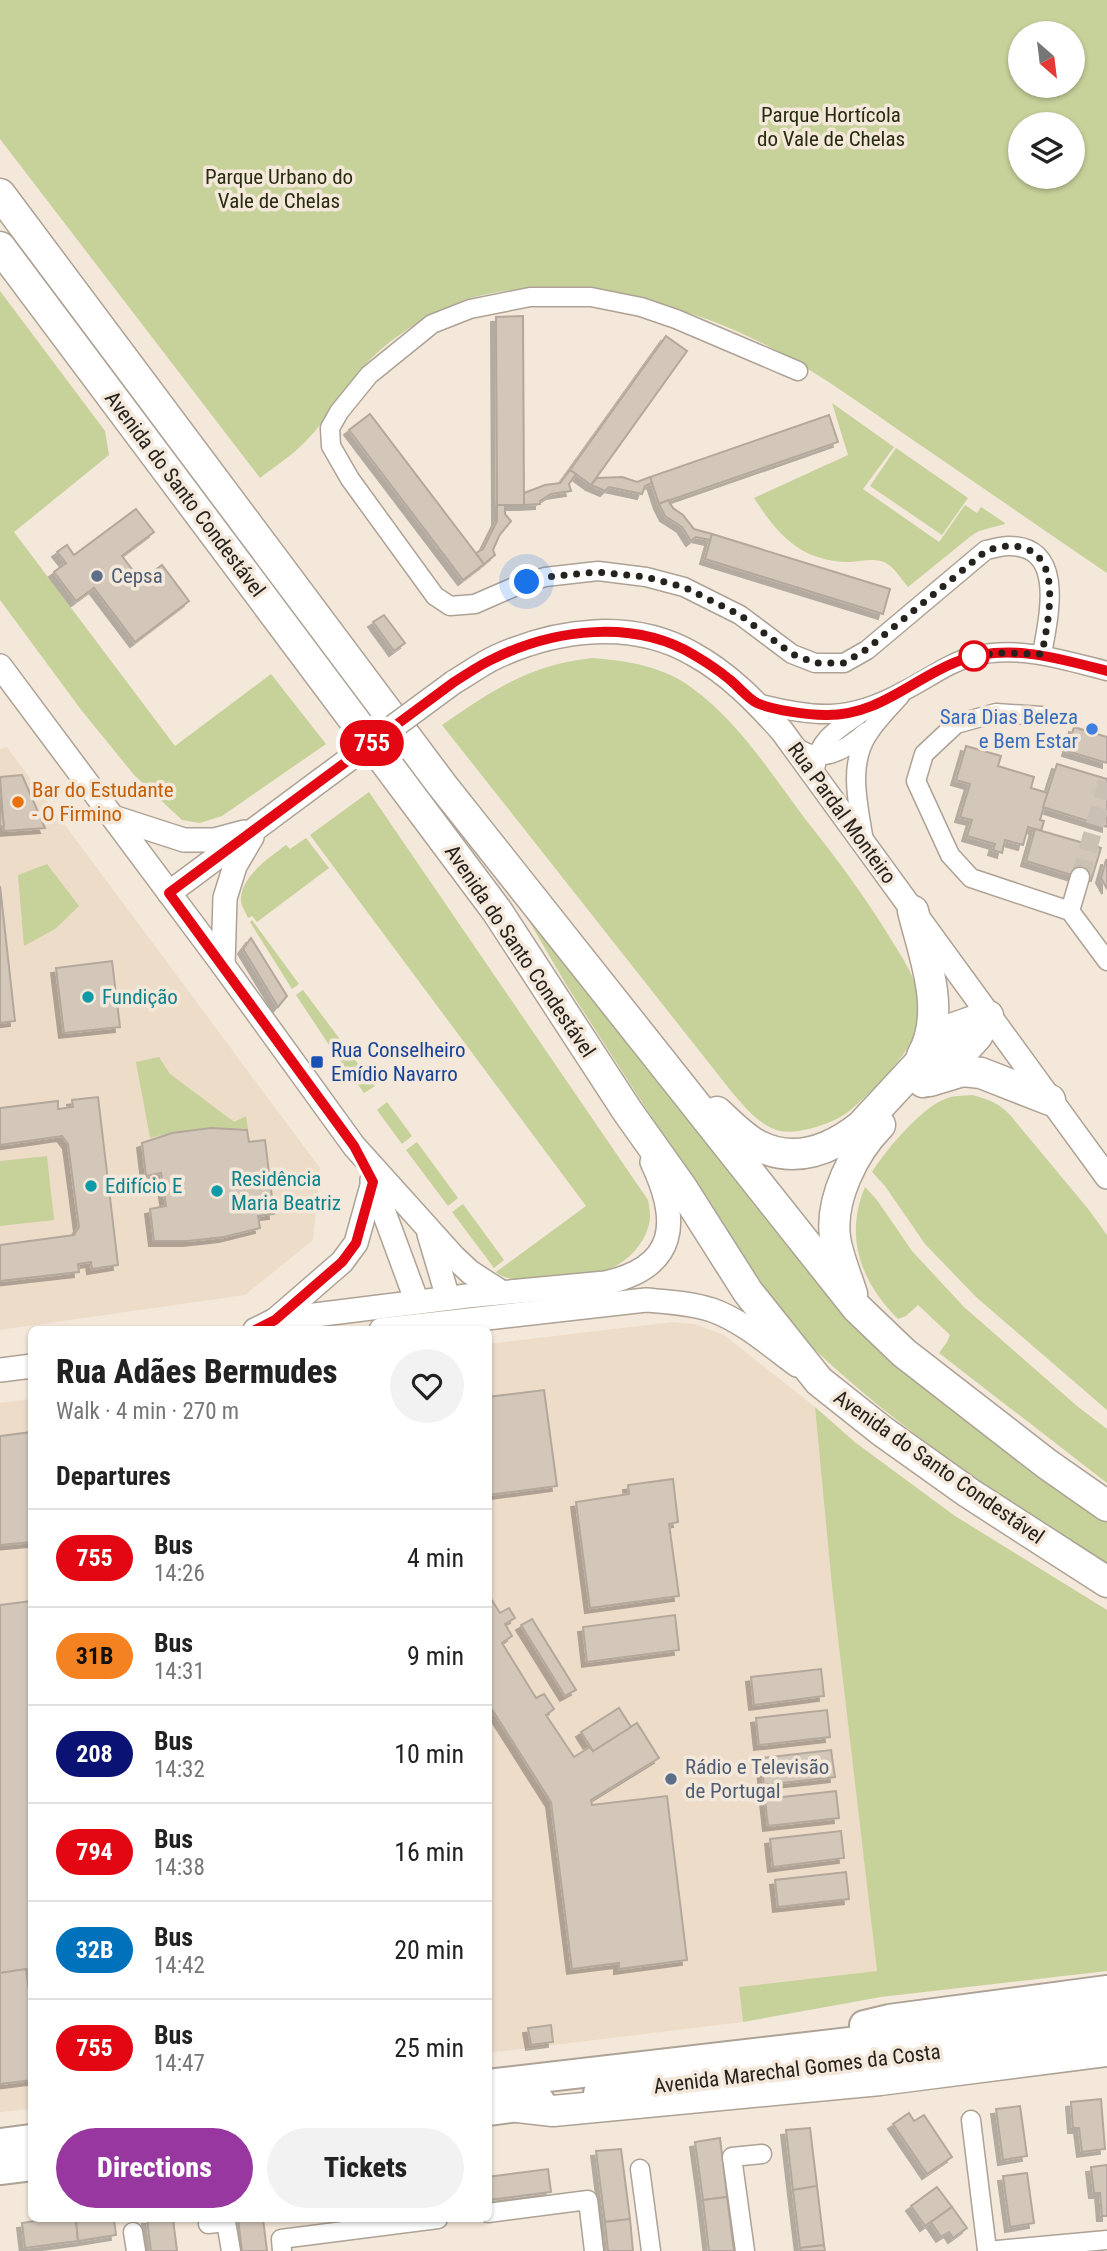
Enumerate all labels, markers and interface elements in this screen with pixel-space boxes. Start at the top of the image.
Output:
north arrow [1008,21,1085,98]
map controls [1008,21,1085,189]
park label: Parque Hortícola do Vale de Chelas [757,103,905,151]
button: layers [1008,112,1085,189]
park label: Parque Urbano do Vale de Chelas [205,165,353,213]
street label: Avenida do Santo Condestável [100,387,270,601]
place label: Cepsa [111,564,163,588]
your location [509,564,544,599]
marker: Cepsa [89,568,105,584]
unlabelled marker [959,641,989,671]
place label: Sara Dias Beleza e Bem Estar [940,705,1078,753]
line badge: 755 [332,720,412,766]
marker: Sara Dias Beleza e Bem Estar [1084,721,1100,737]
text: 755 [354,729,390,757]
street label: Rua Pardal Monteiro [783,738,901,888]
place label: Bar do Estudante - O Firmino [32,778,174,826]
marker: Bar do Estudante - O Firmino [10,794,26,810]
street label: Avenida do Santo Condestável [440,840,600,1062]
place label: Fundição [102,985,178,1009]
marker: Fundição [80,989,96,1005]
place label: Rua Conselheiro Emídio Navarro [331,1038,466,1086]
marker: Rua Conselheiro Emídio Navarro [309,1054,325,1070]
place label: Residência Maria Beatriz [231,1167,341,1215]
place label: Edifício E [105,1174,182,1198]
marker: Edifício E [83,1178,99,1194]
marker: Residência Maria Beatriz [209,1183,225,1199]
button: heart [390,1349,464,1423]
text: Rua Adães Bermudes [56,1352,338,1391]
street label: Avenida do Santo Condestável [829,1385,1049,1549]
text: Walk · 4 min · 270 m [56,1398,239,1425]
text: Departures [56,1461,171,1491]
text: Bus [154,1530,193,1560]
text: 4 min [407,1543,464,1573]
text: 755 [76,1544,113,1572]
text: 14:26 [154,1560,205,1587]
text: Bus [154,1628,193,1658]
text: 9 min [407,1641,464,1671]
text: 31B [76,1642,113,1670]
text: 14:31 [154,1658,205,1685]
text: Bus [154,1726,193,1756]
text: 10 min [394,1739,464,1769]
text: 208 [76,1740,113,1768]
place label: Rádio e Televisão de Portugal [685,1755,829,1803]
text: 14:32 [154,1756,205,1783]
marker: Rádio e Televisão de Portugal [663,1771,679,1787]
text: Bus [154,1824,193,1854]
text: 16 min [394,1837,464,1867]
text: 794 [76,1838,113,1866]
text: 14:38 [154,1854,205,1881]
text: Bus [154,1922,193,1952]
text: 20 min [394,1935,464,1965]
text: 32B [76,1936,113,1964]
text: 14:42 [154,1952,205,1979]
text: Bus [154,2020,193,2050]
text: 25 min [394,2033,464,2063]
text: 755 [76,2034,113,2062]
street label: Avenida Marechal Gomes da Costa [652,2039,942,2099]
text: 14:47 [154,2050,205,2077]
button: Directions [56,2128,253,2208]
button: Tickets [267,2128,464,2208]

